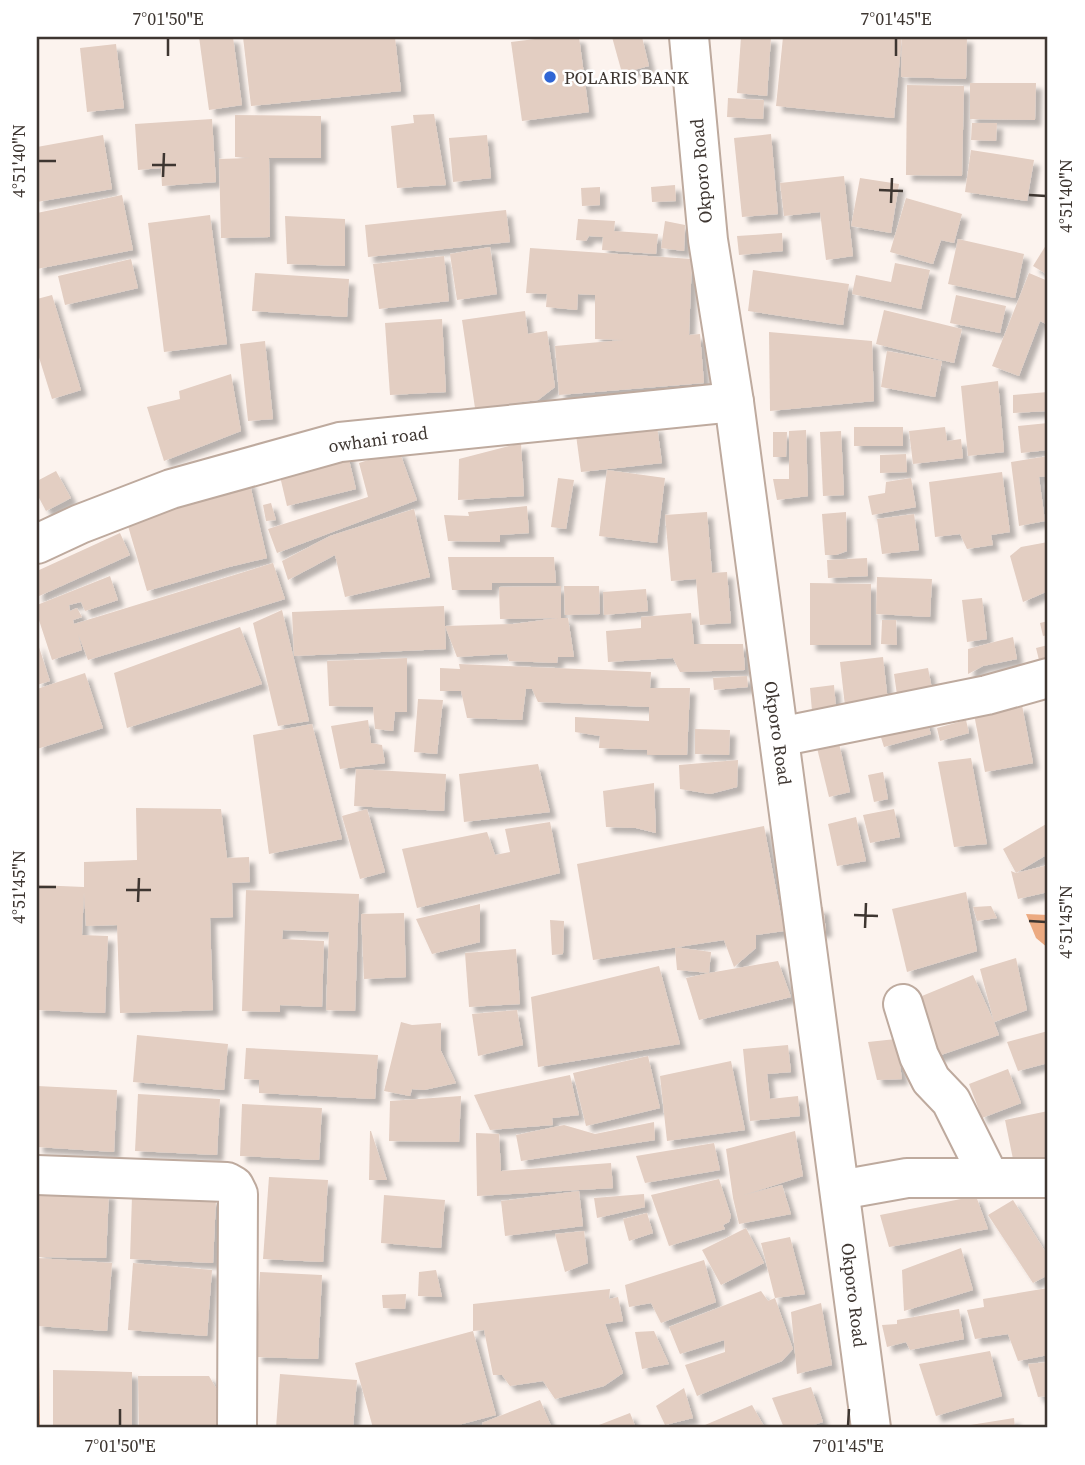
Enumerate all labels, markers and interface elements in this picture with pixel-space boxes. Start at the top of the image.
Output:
text: 7°01'50"E [132,6,204,31]
text: 7°01'45"E [860,6,932,31]
place label: POLARIS BANK [564,65,689,90]
marker: POLARIS BANK [542,69,558,85]
street label: Okporo Road [684,118,718,224]
text: 4°51'40"N [6,124,31,198]
text: 4°51'40"N [1053,159,1078,233]
street label: owhani road [327,420,429,458]
street label: Okporo Road [758,679,798,787]
text: 4°51'45"N [6,850,31,924]
text: 4°51'45"N [1053,885,1078,959]
street label: Okporo Road [835,1241,873,1349]
text: 7°01'50"E [84,1433,156,1458]
text: 7°01'45"E [812,1433,884,1458]

